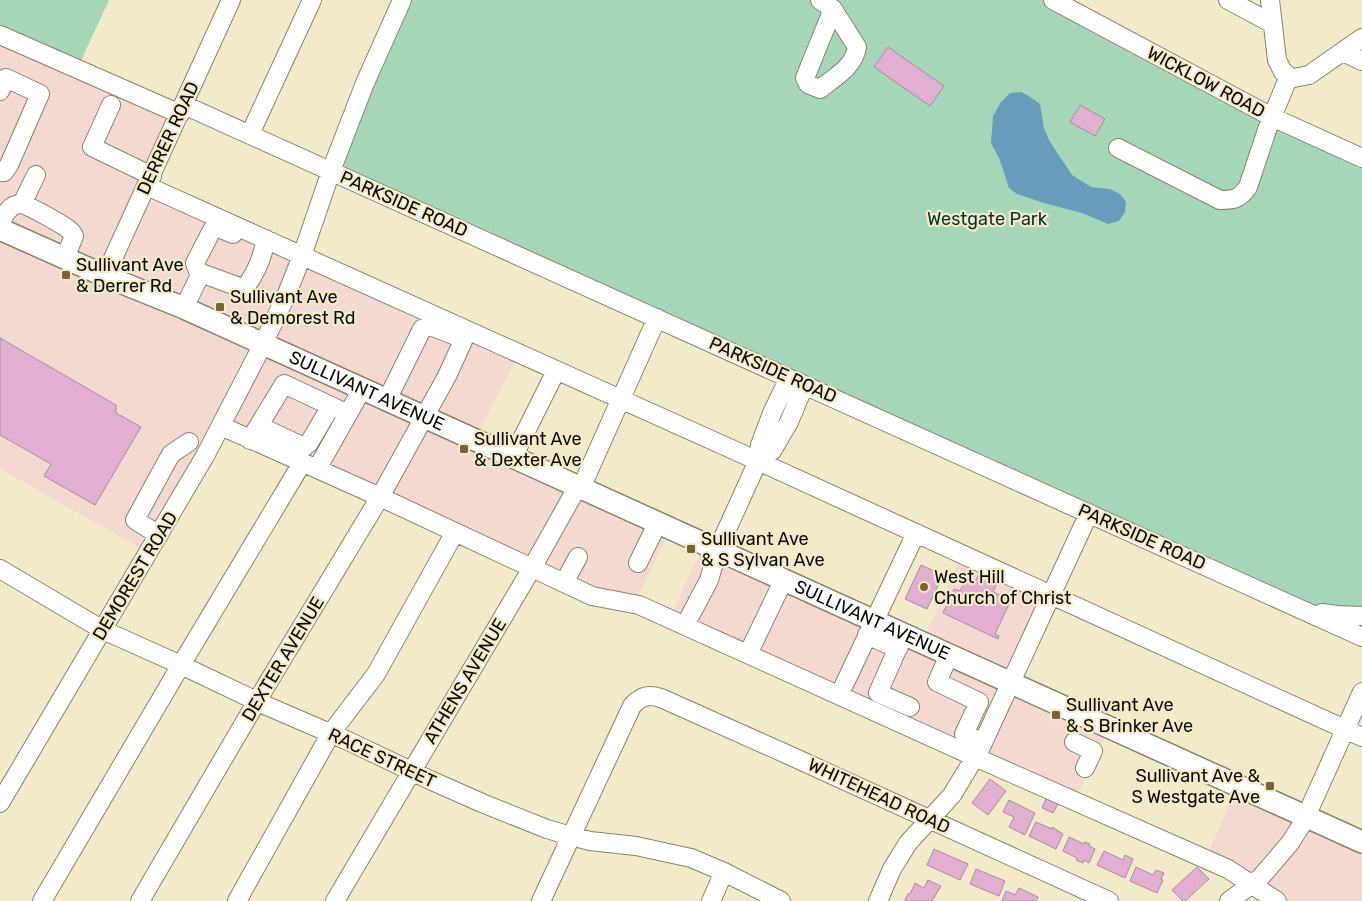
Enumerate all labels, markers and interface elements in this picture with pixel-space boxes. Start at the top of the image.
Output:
street label: WICKLOW ROAD [1143,42,1269,122]
street label: DERRER ROAD [132,78,204,198]
street label: PARKSIDE ROAD [337,166,471,242]
park label: Westgate Park [927,208,1048,230]
place label: Sullivant Ave & Derrer Rd [76,254,184,297]
marker: Sullivant Ave & Derrer Rd [60,269,72,281]
place label: Sullivant Ave & Demorest Rd [230,286,355,329]
marker: Sullivant Ave & Demorest Rd [214,301,226,313]
street label: PARKSIDE ROAD [706,332,840,408]
street label: SULLIVANT AVENUE [286,346,448,436]
place label: Sullivant Ave & Dexter Ave [474,428,582,471]
marker: Sullivant Ave & Dexter Ave [458,443,470,455]
street label: PARKSIDE ROAD [1075,499,1209,575]
street label: DEMOREST ROAD [88,508,182,644]
place label: Sullivant Ave & S Sylvan Ave [701,528,825,571]
marker: Sullivant Ave & S Sylvan Ave [685,543,697,555]
place label: West Hill Church of Christ [934,566,1071,609]
street label: SULLIVANT AVENUE [791,575,954,665]
marker: West Hill Church of Christ [918,581,930,593]
street label: DEXTER AVENUE [237,593,329,725]
street label: ATHENS AVENUE [419,614,511,748]
place label: Sullivant Ave & S Brinker Ave [1066,694,1193,737]
marker: Sullivant Ave & S Brinker Ave [1050,709,1062,721]
street label: RACE STREET [325,723,439,793]
street label: WHITEHEAD ROAD [804,753,954,839]
place label: Sullivant Ave & S Westgate Ave [1131,765,1260,808]
marker: Sullivant Ave & S Westgate Ave [1264,780,1276,792]

